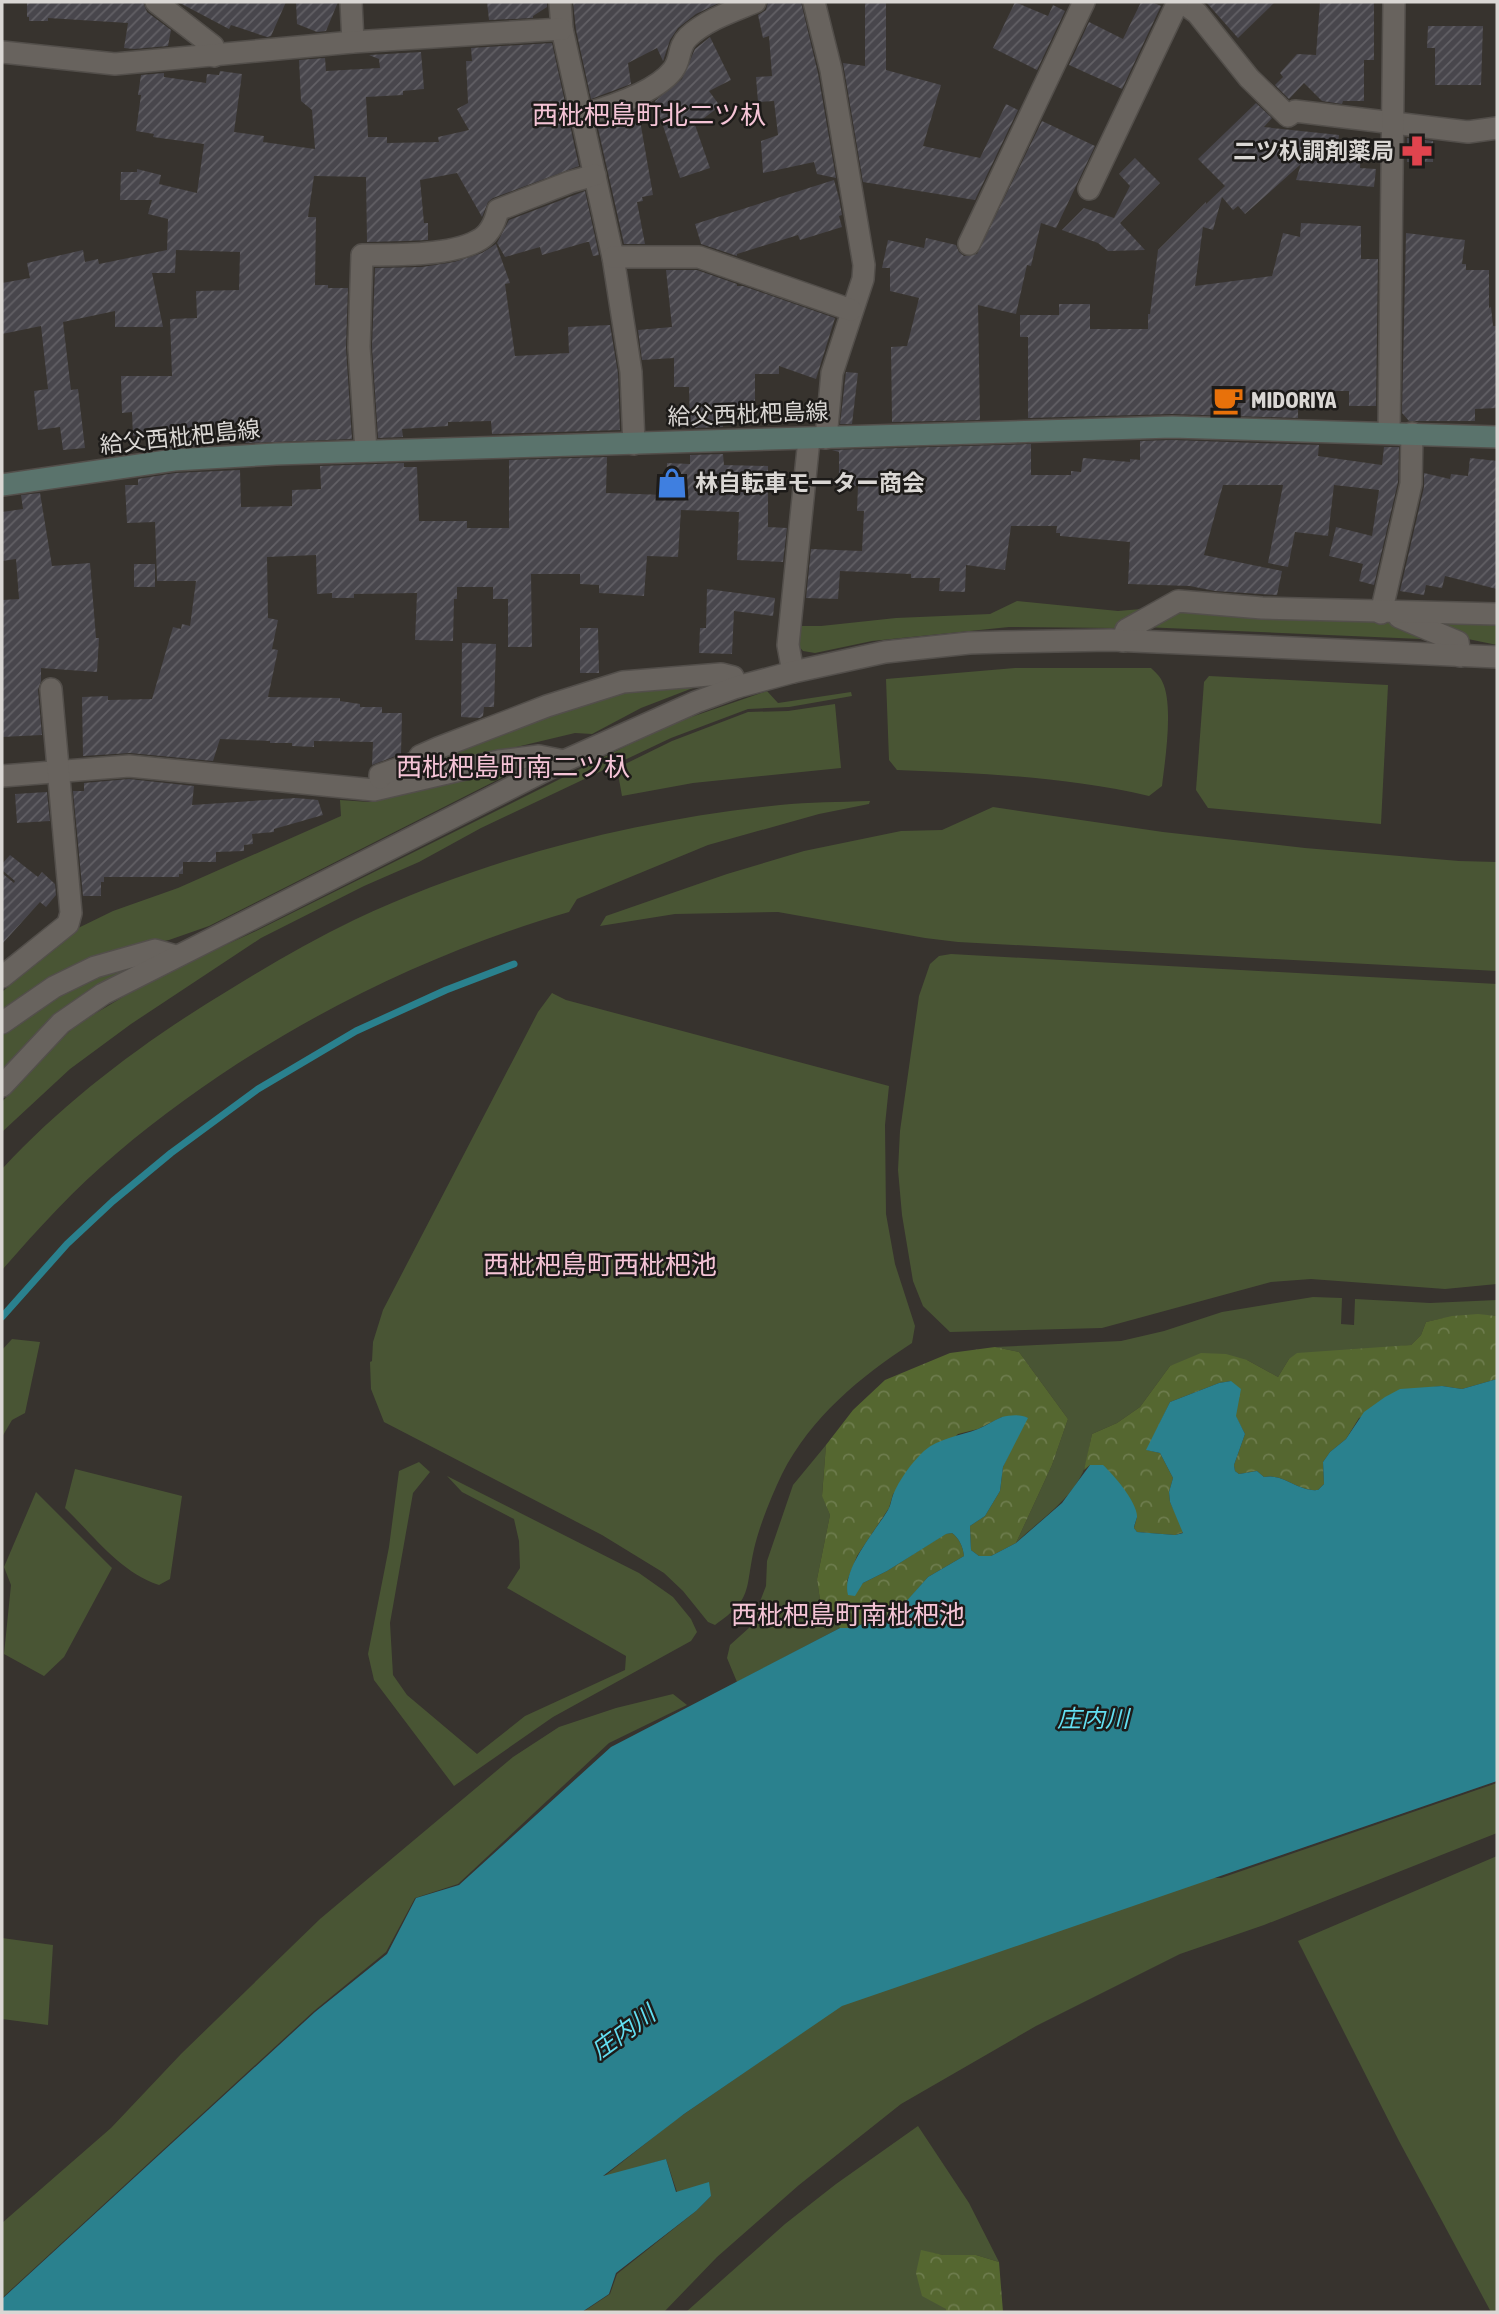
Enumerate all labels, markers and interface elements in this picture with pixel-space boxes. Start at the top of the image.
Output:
district label: 西枇杷島町北二ツ杁 [532,100,766,130]
pharmacy icon: 二ツ杁調剤薬局 [1400,134,1434,168]
place label: 二ツ杁調剤薬局 [1233,138,1394,164]
cafe icon: MIDORIYA [1211,383,1245,417]
place label: MIDORIYA [1251,387,1337,413]
street label: 給父西枇杷島線 [667,398,829,430]
street label: 給父西枇杷島線 [99,416,261,458]
shop icon: 林自転車モーター商会 [655,466,689,500]
place label: 林自転車モーター商会 [695,470,925,496]
district label: 西枇杷島町南二ツ杁 [396,752,630,782]
district label: 西枇杷島町西枇杷池 [483,1250,717,1280]
district label: 西枇杷島町南枇杷池 [731,1600,965,1630]
water label: 庄内川 [1057,1705,1132,1732]
water label: 庄内川 [586,1998,662,2064]

